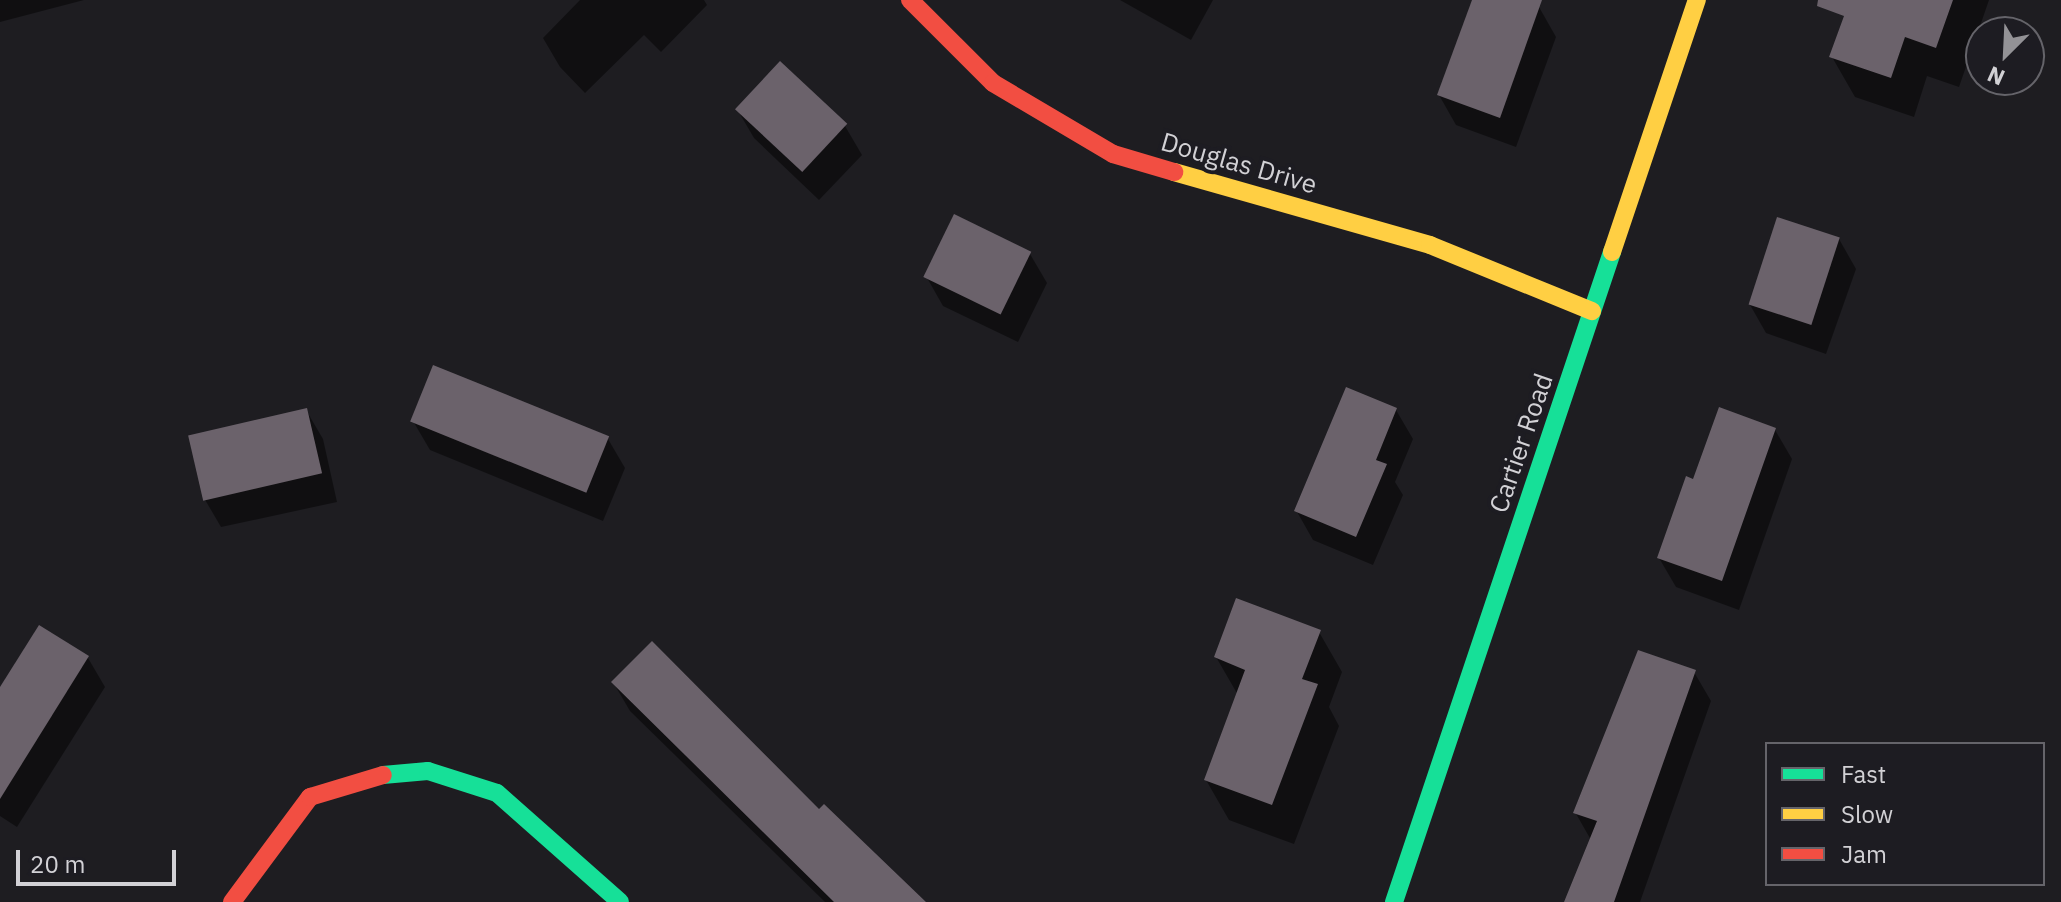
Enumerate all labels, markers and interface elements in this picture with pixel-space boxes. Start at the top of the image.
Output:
north arrow [1965,16,2045,96]
text: N [1983,60,2009,93]
street label: Douglas Drive [1158,126,1320,200]
street label: Cartier Road [1483,369,1559,517]
legend [1765,742,2045,886]
text: Fast [1841,758,1886,790]
text: Slow [1841,798,1893,830]
scale bar [20,834,180,884]
text: Jam [1841,838,1887,870]
text: 20 m [30,848,85,880]

